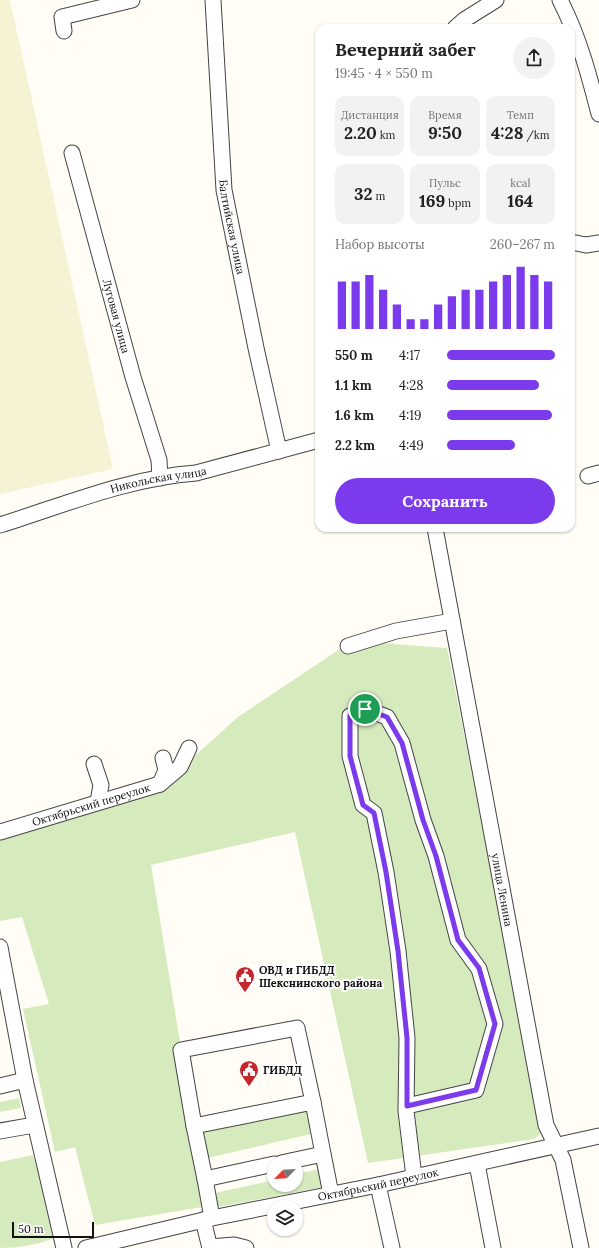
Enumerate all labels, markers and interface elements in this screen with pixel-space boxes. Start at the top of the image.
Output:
button: share [513,37,555,79]
text: Вечерний забег [335,38,476,61]
text: 19:45 · 4 × 550 m [335,65,433,82]
text: Дистанция [341,108,399,122]
text: Время [428,108,462,122]
text: Темп [507,108,534,122]
text: 2.20 [344,122,377,144]
text: 9:50 [428,122,462,144]
text: 4:28 [491,122,523,144]
text: km [377,128,395,142]
text: /km [523,128,550,142]
text: Пульс [429,176,461,190]
text: kcal [510,176,530,190]
street label: Балтийская улица [216,179,248,276]
text: 32 [354,183,373,205]
text: m [373,189,385,203]
text: 169 [419,190,445,212]
text: 164 [507,190,533,212]
text: bpm [445,196,471,210]
text: Набор высоты [335,236,425,253]
text: 260–267 m [490,236,555,253]
street label: Луговая улица [100,277,133,355]
text: 550 m [335,347,373,364]
text: 4:17 [399,347,420,364]
text: 1.1 km [335,377,372,394]
text: 4:28 [399,377,424,394]
text: 1.6 km [335,407,374,424]
text: 4:19 [399,407,422,424]
text: 2.2 km [335,437,375,454]
text: 4:49 [399,437,424,454]
street label: Никольская улица [109,463,208,496]
button: Сохранить [335,478,555,524]
pin [348,692,382,726]
icon: arrive [354,698,376,720]
street label: Октябрьский переулок [30,780,152,829]
street label: улица Ленина [489,852,516,928]
place label: ОВД и ГИБДД Шекснинского района [259,963,383,990]
public building icon: ОВД и ГИБДД Шекснинского района [234,965,256,993]
public building icon: ГИБДД [238,1059,260,1087]
place label: ГИБДД [263,1063,302,1077]
north arrow [267,1156,303,1192]
map controls [267,1156,303,1236]
street label: Октябрьский переулок [317,1165,440,1204]
button: layers [267,1200,303,1236]
scale bar [12,1220,94,1239]
text: 50 m [18,1222,44,1236]

